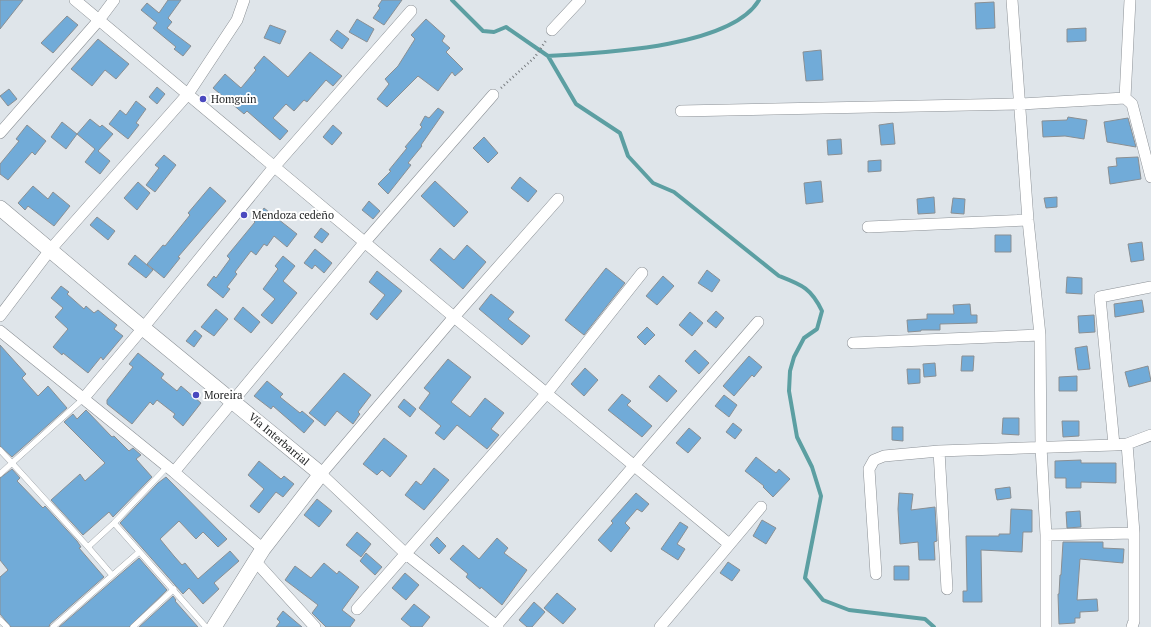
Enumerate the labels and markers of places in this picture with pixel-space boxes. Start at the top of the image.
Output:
place label: Homguin [211,92,257,106]
marker: Homguin [198,94,208,104]
place label: Mendoza cedeño [252,208,334,222]
marker: Mendoza cedeño [239,210,249,220]
place label: Moreira [204,388,243,402]
marker: Moreira [191,390,201,400]

